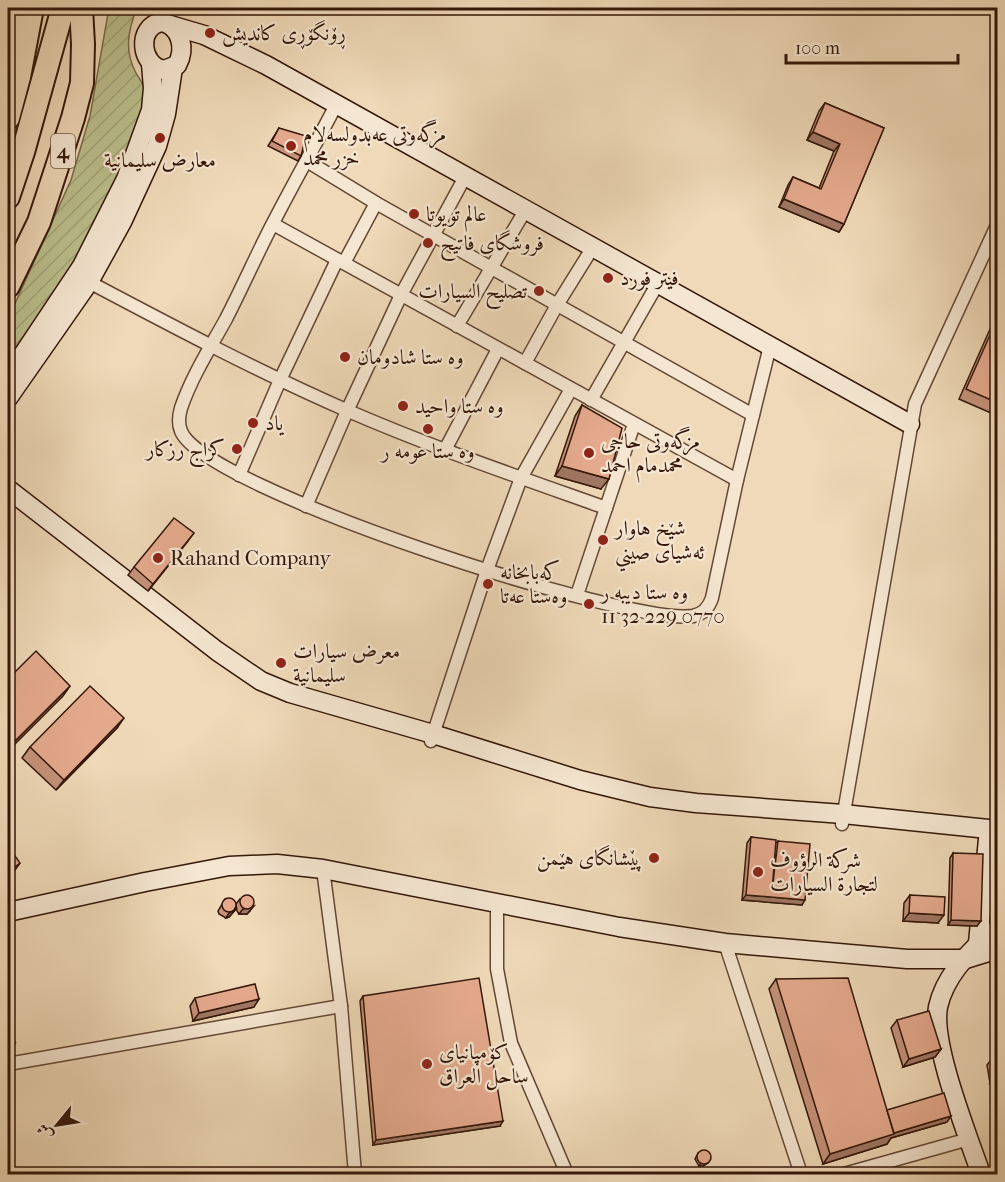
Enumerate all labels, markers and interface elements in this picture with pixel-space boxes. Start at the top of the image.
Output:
place label: ڕۆنگۆڕی کاندیش [222,20,346,50]
marker: ڕۆنگۆڕی کاندیش [203,26,217,40]
scale bar [786,27,958,65]
text: 100 m [795,38,840,59]
place label: مزگەوتی عەبدولسەلام خزر محمد [303,119,446,171]
marker: معارض سليمانية [153,131,167,145]
road number: 4 [51,134,75,168]
marker: مزگەوتی عەبدولسەلام خزر محمد [284,139,298,153]
place label: معارض سليمانية [104,148,216,172]
place label: عالم تويوتا [426,202,487,232]
marker: عالم تويوتا [407,207,421,221]
place label: فروشگاى فاتيح [440,230,544,262]
marker: فروشگاى فاتيح [421,236,435,250]
place label: فيتر فورد [620,266,679,291]
marker: فيتر فورد [601,271,615,285]
place label: تصليح السيارات [418,279,528,310]
marker: تصليح السيارات [532,284,546,298]
place label: وه ستا شادومان [357,345,464,369]
marker: وه ستا شادومان [338,350,352,364]
place label: وه ستا واحید [415,394,504,418]
marker: وه ستا واحید [396,399,410,413]
place label: ياد [265,411,284,436]
marker: ياد [246,416,260,430]
marker: وه ستا عومه ر [421,422,435,436]
place label: مزگەوتی حاجی محمدمام احمد [601,426,700,483]
place label: كراج رزكار [144,437,225,468]
place label: وه ستا عومه ر [379,439,475,464]
marker: كراج رزكار [230,442,244,456]
marker: مزگەوتی حاجی محمدمام احمد [582,446,596,460]
place label: شێخ هاوار ئەشیای صيني [613,516,705,572]
marker: شێخ هاوار ئەشیای صيني [596,533,610,547]
place label: Rahand Company [170,546,332,570]
marker: Rahand Company [151,551,165,565]
place label: کەبابخانە وەستا عەتا [500,559,567,608]
marker: کەبابخانە وەستا عەتا [481,577,495,591]
place label: وه ستا دیبه ر 11 32 229 0770 [599,580,725,628]
marker: وه ستا دیبه ر 11 32 229 0770 [582,597,596,611]
place label: معرض سيارات سليمانية [293,639,400,687]
marker: معرض سيارات سليمانية [274,656,288,670]
place label: پێشانگای هێمن [537,845,642,872]
place label: شركة الرؤوف لتجارة السيارات [770,847,878,896]
marker: پێشانگای هێمن [647,851,661,865]
marker: شركة الرؤوف لتجارة السيارات [751,865,765,879]
place label: کۆمپانیای ساحل العراق [439,1040,529,1091]
marker: کۆمپانیای ساحل العراق [420,1057,434,1071]
north arrow [27,1095,87,1155]
text: ش [32,1121,57,1144]

